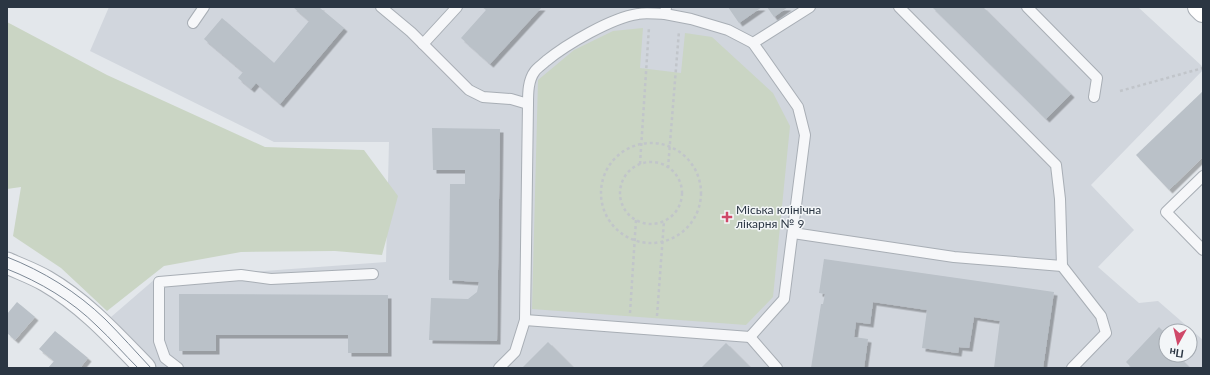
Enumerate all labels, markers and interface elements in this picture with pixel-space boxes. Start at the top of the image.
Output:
place label: Міська клінічна лікарня № 9 [736,202,821,231]
marker: Міська клінічна лікарня № 9 [721,211,733,223]
north arrow [1158,323,1198,363]
text: Пн [1169,346,1185,361]

